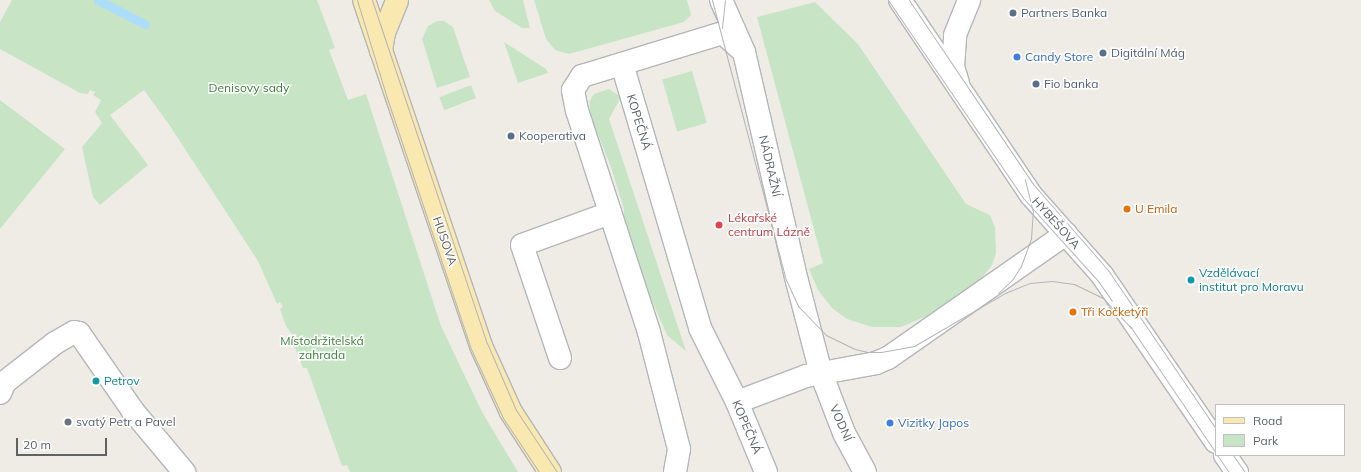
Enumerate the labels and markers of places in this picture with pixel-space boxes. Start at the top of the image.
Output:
place label: Partners Banka [1021,6,1107,20]
marker: Partners Banka [1008,8,1018,18]
place label: Digitální Mág [1111,46,1185,60]
marker: Digitální Mág [1098,48,1108,58]
place label: Candy Store [1025,50,1093,64]
marker: Candy Store [1012,52,1022,62]
place label: Fio banka [1044,77,1098,91]
marker: Fio banka [1031,79,1041,89]
place label: Kooperativa [519,129,586,143]
marker: Kooperativa [506,131,516,141]
place label: U Emila [1135,202,1177,216]
marker: U Emila [1122,204,1132,214]
place label: Lékařské centrum Lázně [728,211,810,239]
marker: Lékařské centrum Lázně [713,219,725,231]
place label: Vzdělávací institut pro Moravu [1199,266,1304,294]
marker: Vzdělávací institut pro Moravu [1186,275,1196,285]
place label: Tři Kočketýři [1081,305,1148,319]
marker: Tři Kočketýři [1068,307,1078,317]
place label: Petrov [104,374,140,388]
marker: Petrov [91,376,101,386]
place label: svatý Petr a Pavel [76,415,175,429]
place label: Vizitky Japos [898,416,969,430]
marker: svatý Petr a Pavel [63,417,73,427]
marker: Vizitky Japos [885,418,895,428]

